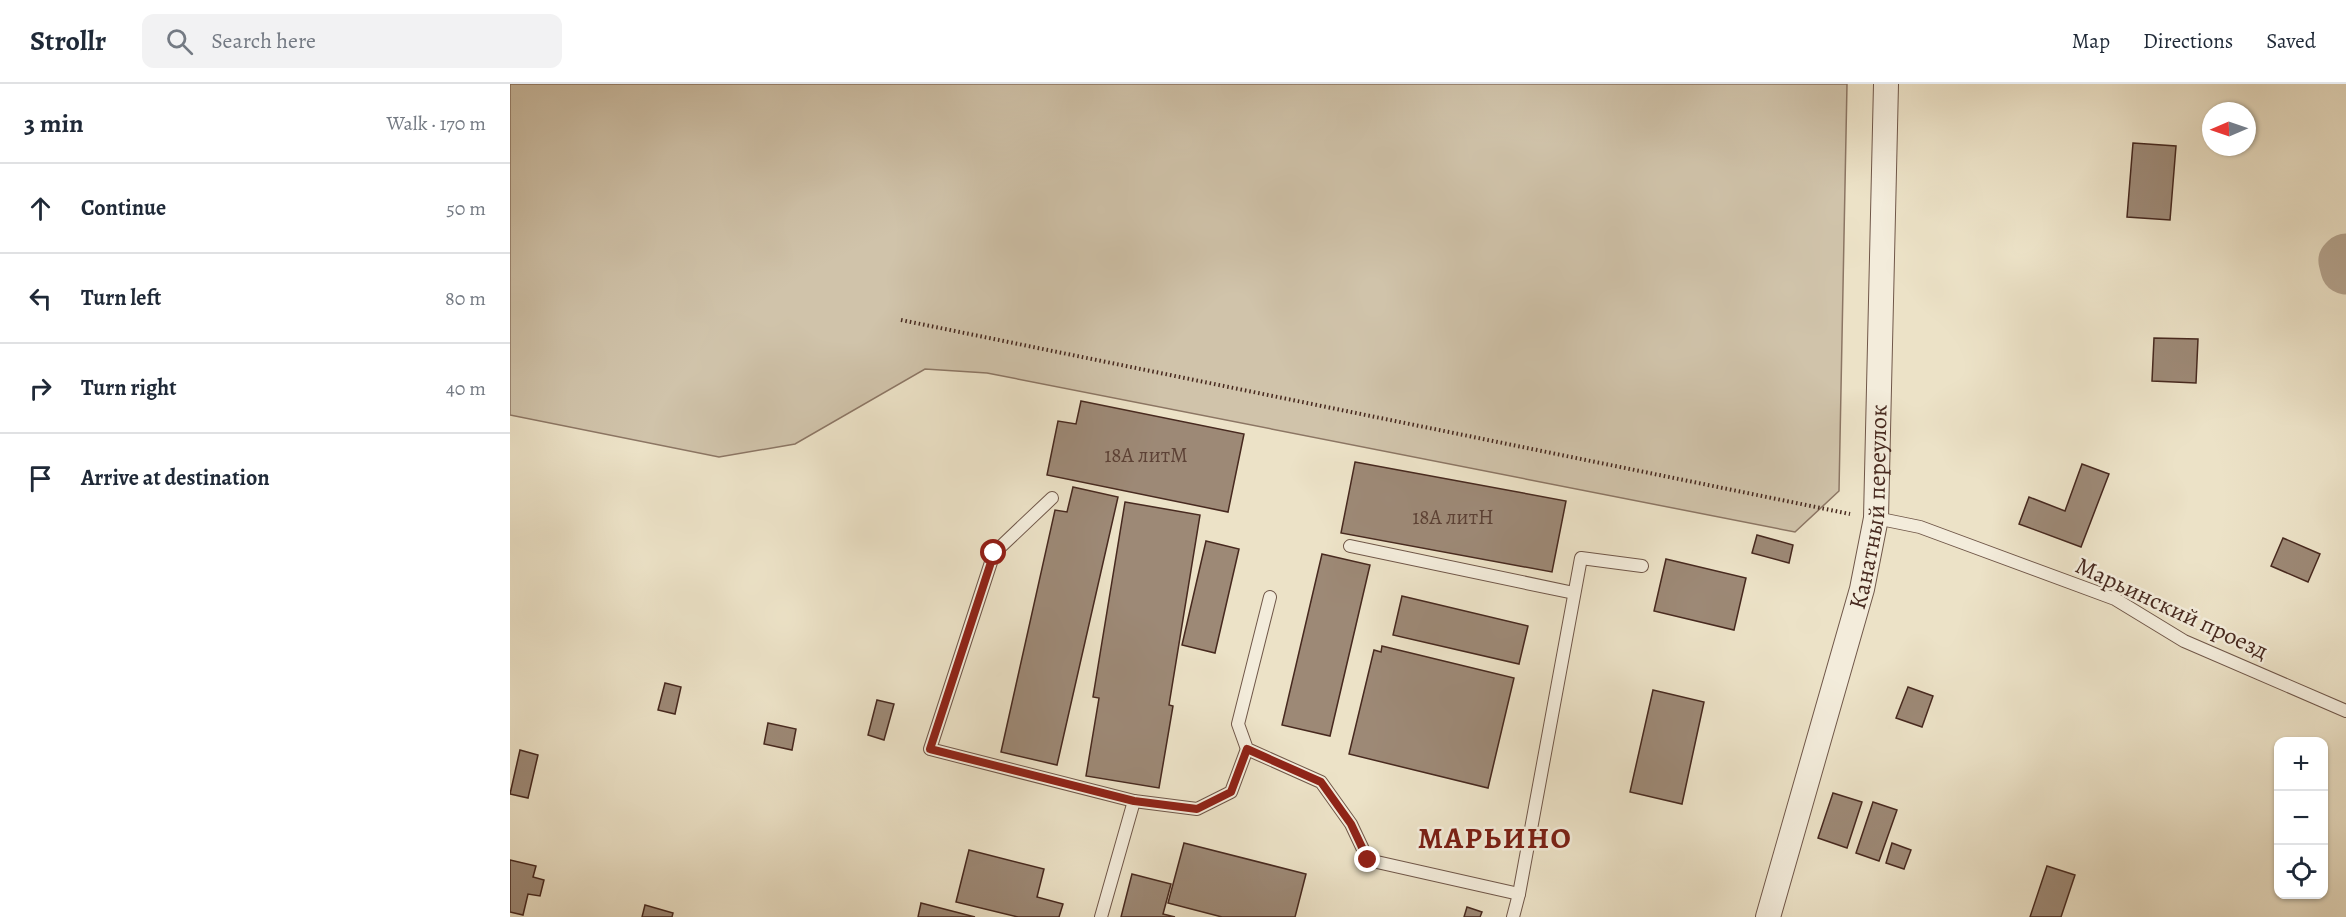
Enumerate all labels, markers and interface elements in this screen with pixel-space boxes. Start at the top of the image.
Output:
search box [142,14,562,68]
text: Strollr [30,22,106,60]
icon: search [163,25,196,58]
text: Search here [211,26,316,56]
text: Map [2072,27,2110,55]
text: Directions [2143,27,2233,55]
text: Saved [2266,27,2316,55]
north arrow [2202,102,2256,156]
text: 3 min [24,106,84,141]
text: Walk · 170 m [386,110,486,137]
icon: ahead [24,192,57,225]
text: Continue [81,193,166,223]
text: 50 m [446,195,486,222]
icon: left [24,282,57,315]
text: Turn left [81,283,161,313]
text: 80 m [445,285,486,312]
icon: right [24,372,57,405]
text: Turn right [81,373,177,403]
text: 40 m [446,375,486,402]
street label: Канатный переулок [1841,404,1895,613]
house number: 18А литМ [1104,441,1188,469]
icon: arrive [24,462,57,495]
text: Arrive at destination [81,463,270,493]
house number: 18А литН [1412,503,1494,531]
route start [980,539,1006,565]
street label: Марьинский проезд [2070,549,2274,667]
map controls [2274,737,2328,899]
button: + [2274,737,2328,791]
button: − [2274,791,2328,845]
district label: МАРЬИНО [1418,818,1572,858]
button: locate [2274,845,2328,899]
route end [1354,846,1380,872]

